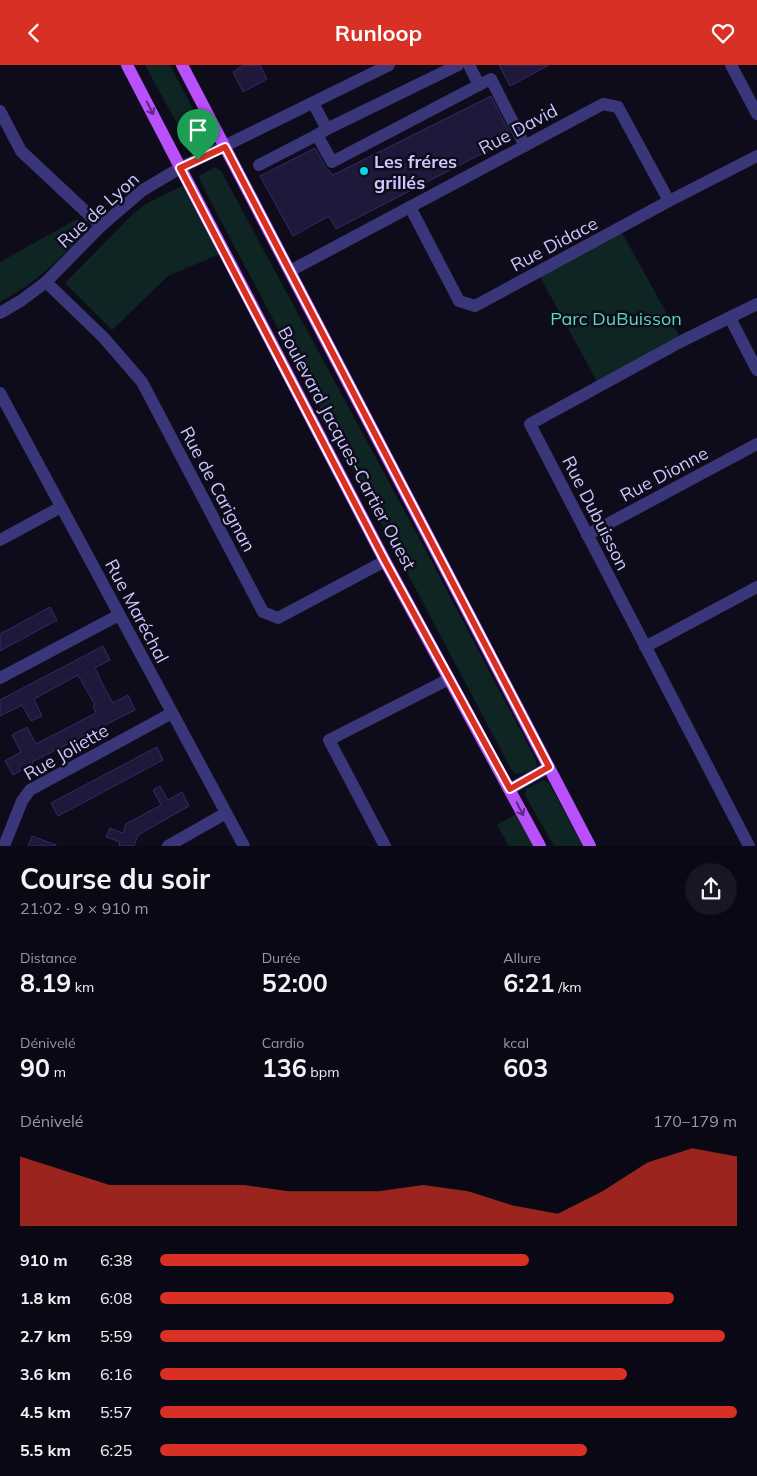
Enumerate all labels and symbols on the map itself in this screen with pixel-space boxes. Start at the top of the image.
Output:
street label: Rue David [475,99,561,159]
one-way arrow [145,101,155,116]
pin [177,109,219,160]
place label: Les fréres grillés [374,150,457,194]
marker: Les fréres grillés [358,165,370,177]
street label: Rue de Lyon [52,167,144,253]
street label: Rue Didace [507,212,601,276]
park label: Parc DuBuisson [550,307,682,330]
street label: Boulevard Jacques-Cartier Ouest [273,322,421,574]
street label: Rue de Carignan [175,422,261,556]
street label: Rue Dionne [616,441,712,507]
street label: Rue Dubuisson [557,452,635,574]
street label: Rue Maréchal [100,555,174,667]
street label: Rue Joliette [20,719,112,785]
one-way arrow [516,801,525,816]

